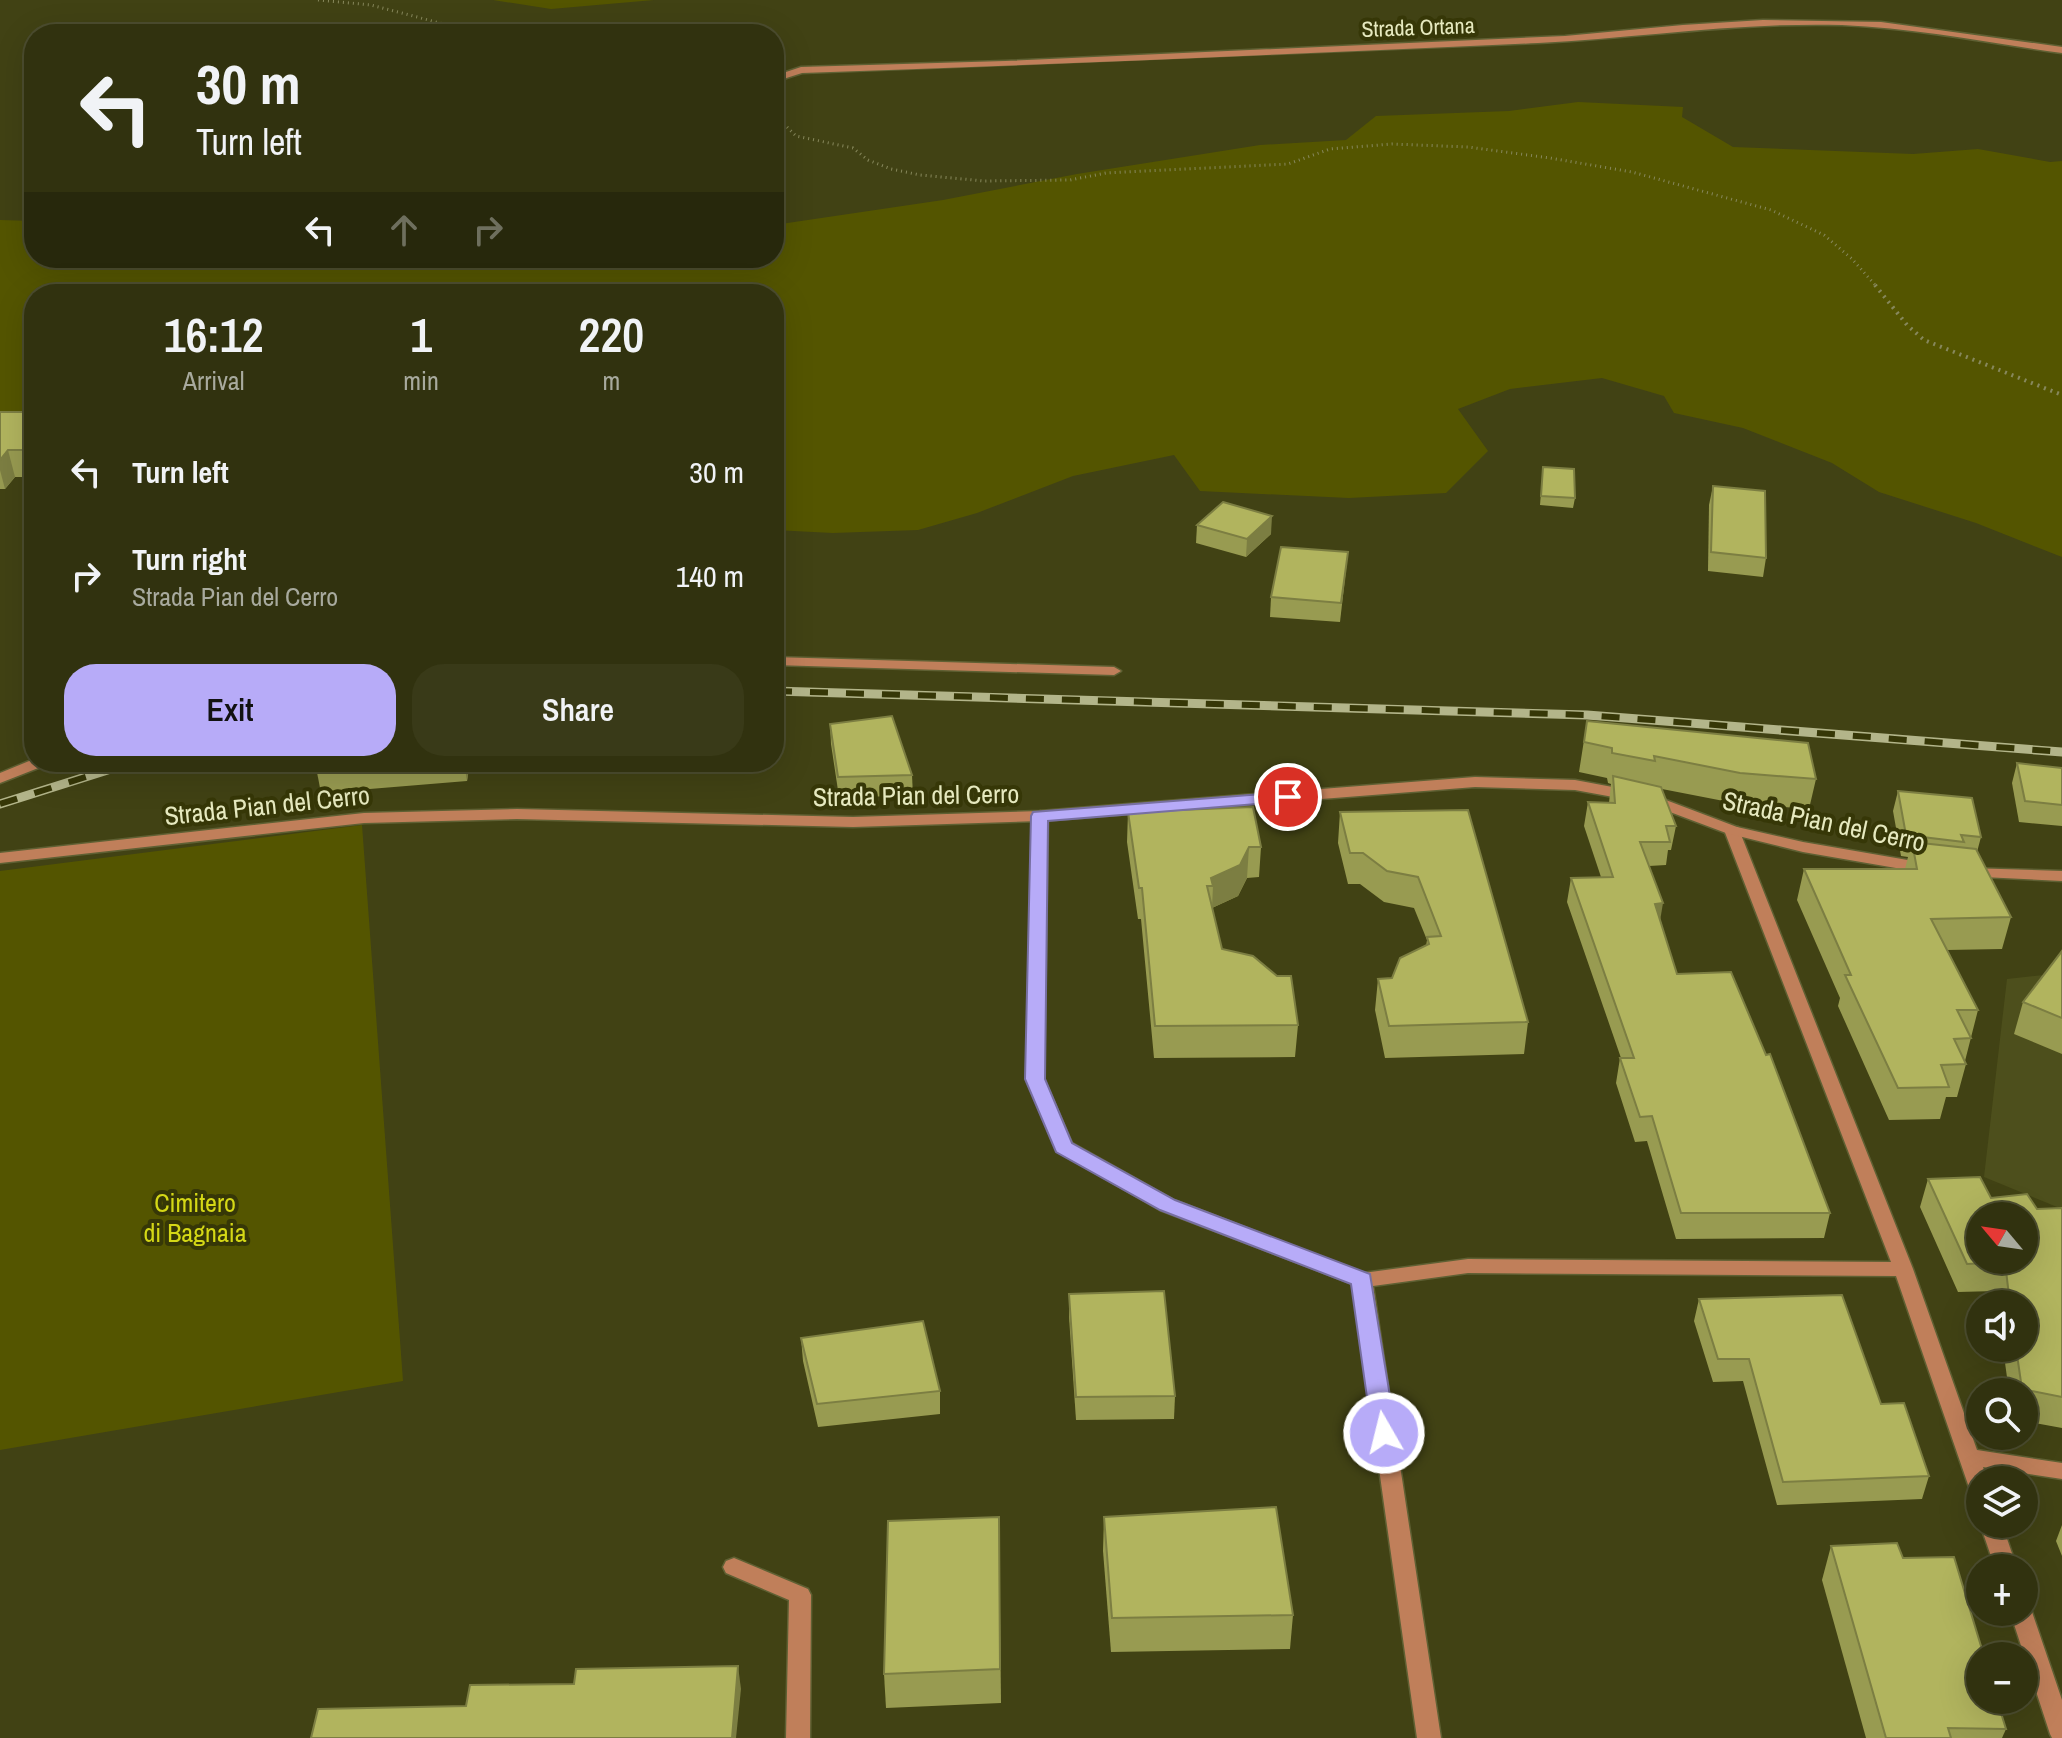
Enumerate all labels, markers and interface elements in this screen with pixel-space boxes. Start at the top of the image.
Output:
street label: Strada Ortana [1361,10,1475,44]
text: 30 m [196,46,301,121]
icon: left [64,56,168,160]
text: Turn left [196,118,302,166]
icon: left [298,208,342,252]
icon: ahead [382,208,426,252]
icon: right [466,208,510,252]
text: 16:12 [164,302,264,367]
text: 1 [410,302,432,367]
text: 220 [579,302,644,367]
text: Arrival [183,363,244,398]
text: min [403,363,439,398]
text: m [603,363,620,398]
icon: left [64,450,108,494]
text: Turn left [132,452,229,492]
text: 30 m [689,452,744,492]
text: Turn right [132,539,246,579]
icon: right [64,554,108,598]
text: 140 m [676,556,744,596]
text: Strada Pian del Cerro [132,579,338,614]
button: Exit [64,664,396,756]
button: Share [412,664,744,756]
pin [1254,763,1322,831]
icon: arrive [1266,775,1310,819]
street label: Strada Pian del Cerro [813,776,1019,814]
street label: Strada Pian del Cerro [163,777,371,833]
street label: Strada Pian del Cerro [1720,782,1928,860]
park label: Cimitero di Bagnaia [143,1185,247,1250]
north arrow [1966,1202,2038,1274]
map controls [1966,1202,2038,1714]
button: sound [1966,1290,2038,1362]
button: search [1966,1378,2038,1450]
position arrow [1342,1391,1426,1475]
button: layers [1966,1466,2038,1538]
button: + [1966,1554,2038,1626]
button: − [1966,1642,2038,1714]

